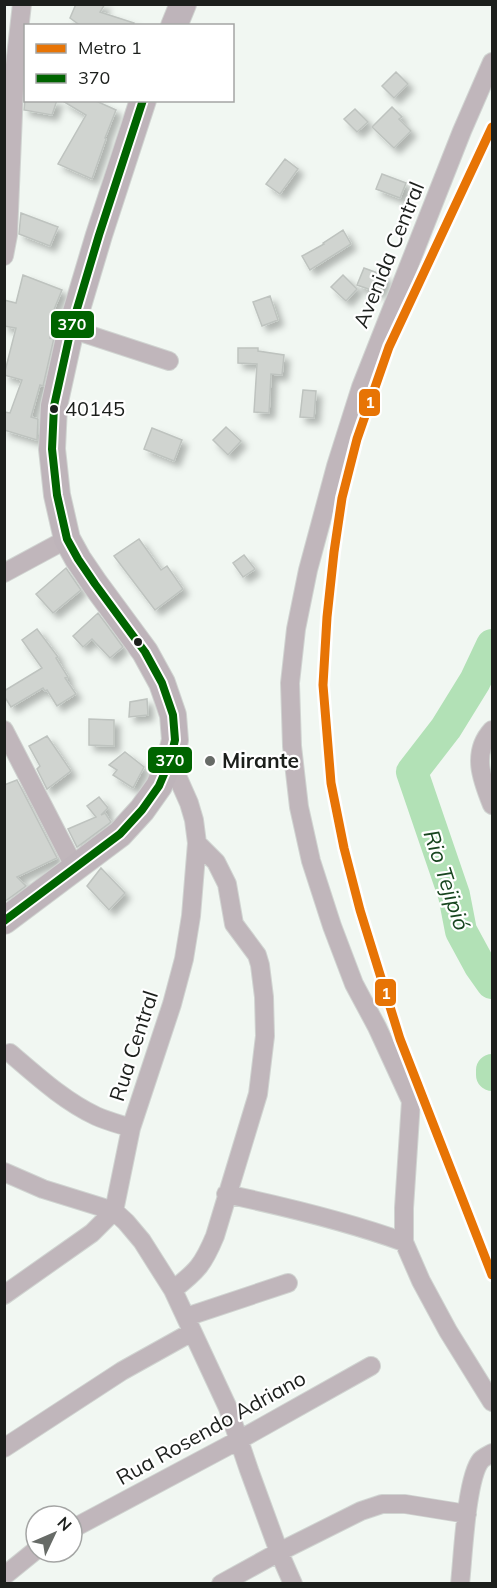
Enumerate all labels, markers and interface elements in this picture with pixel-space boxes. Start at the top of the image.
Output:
legend [24,24,234,102]
text: Metro 1 [78,36,142,59]
text: 370 [78,66,110,89]
street label: Avenida Central [347,178,429,331]
line badge: 370 [50,310,95,339]
text: 370 [58,314,86,334]
line badge: 1 [358,388,381,417]
text: 1 [365,392,375,412]
place label: 40145 [65,396,125,421]
marker: 40145 [48,403,60,415]
unlabelled marker [132,636,144,648]
line badge: 370 [147,746,193,774]
place label: Mirante [222,747,299,773]
text: 370 [156,750,184,770]
marker: Mirante [203,754,217,768]
water label: Rio Tejipió [418,826,476,934]
line badge: 1 [374,978,397,1007]
text: 1 [381,983,391,1003]
street label: Rua Central [103,987,163,1104]
street label: Rua Rosendo Adriano [111,1364,310,1490]
north arrow [24,1504,84,1564]
text: N [53,1512,76,1535]

